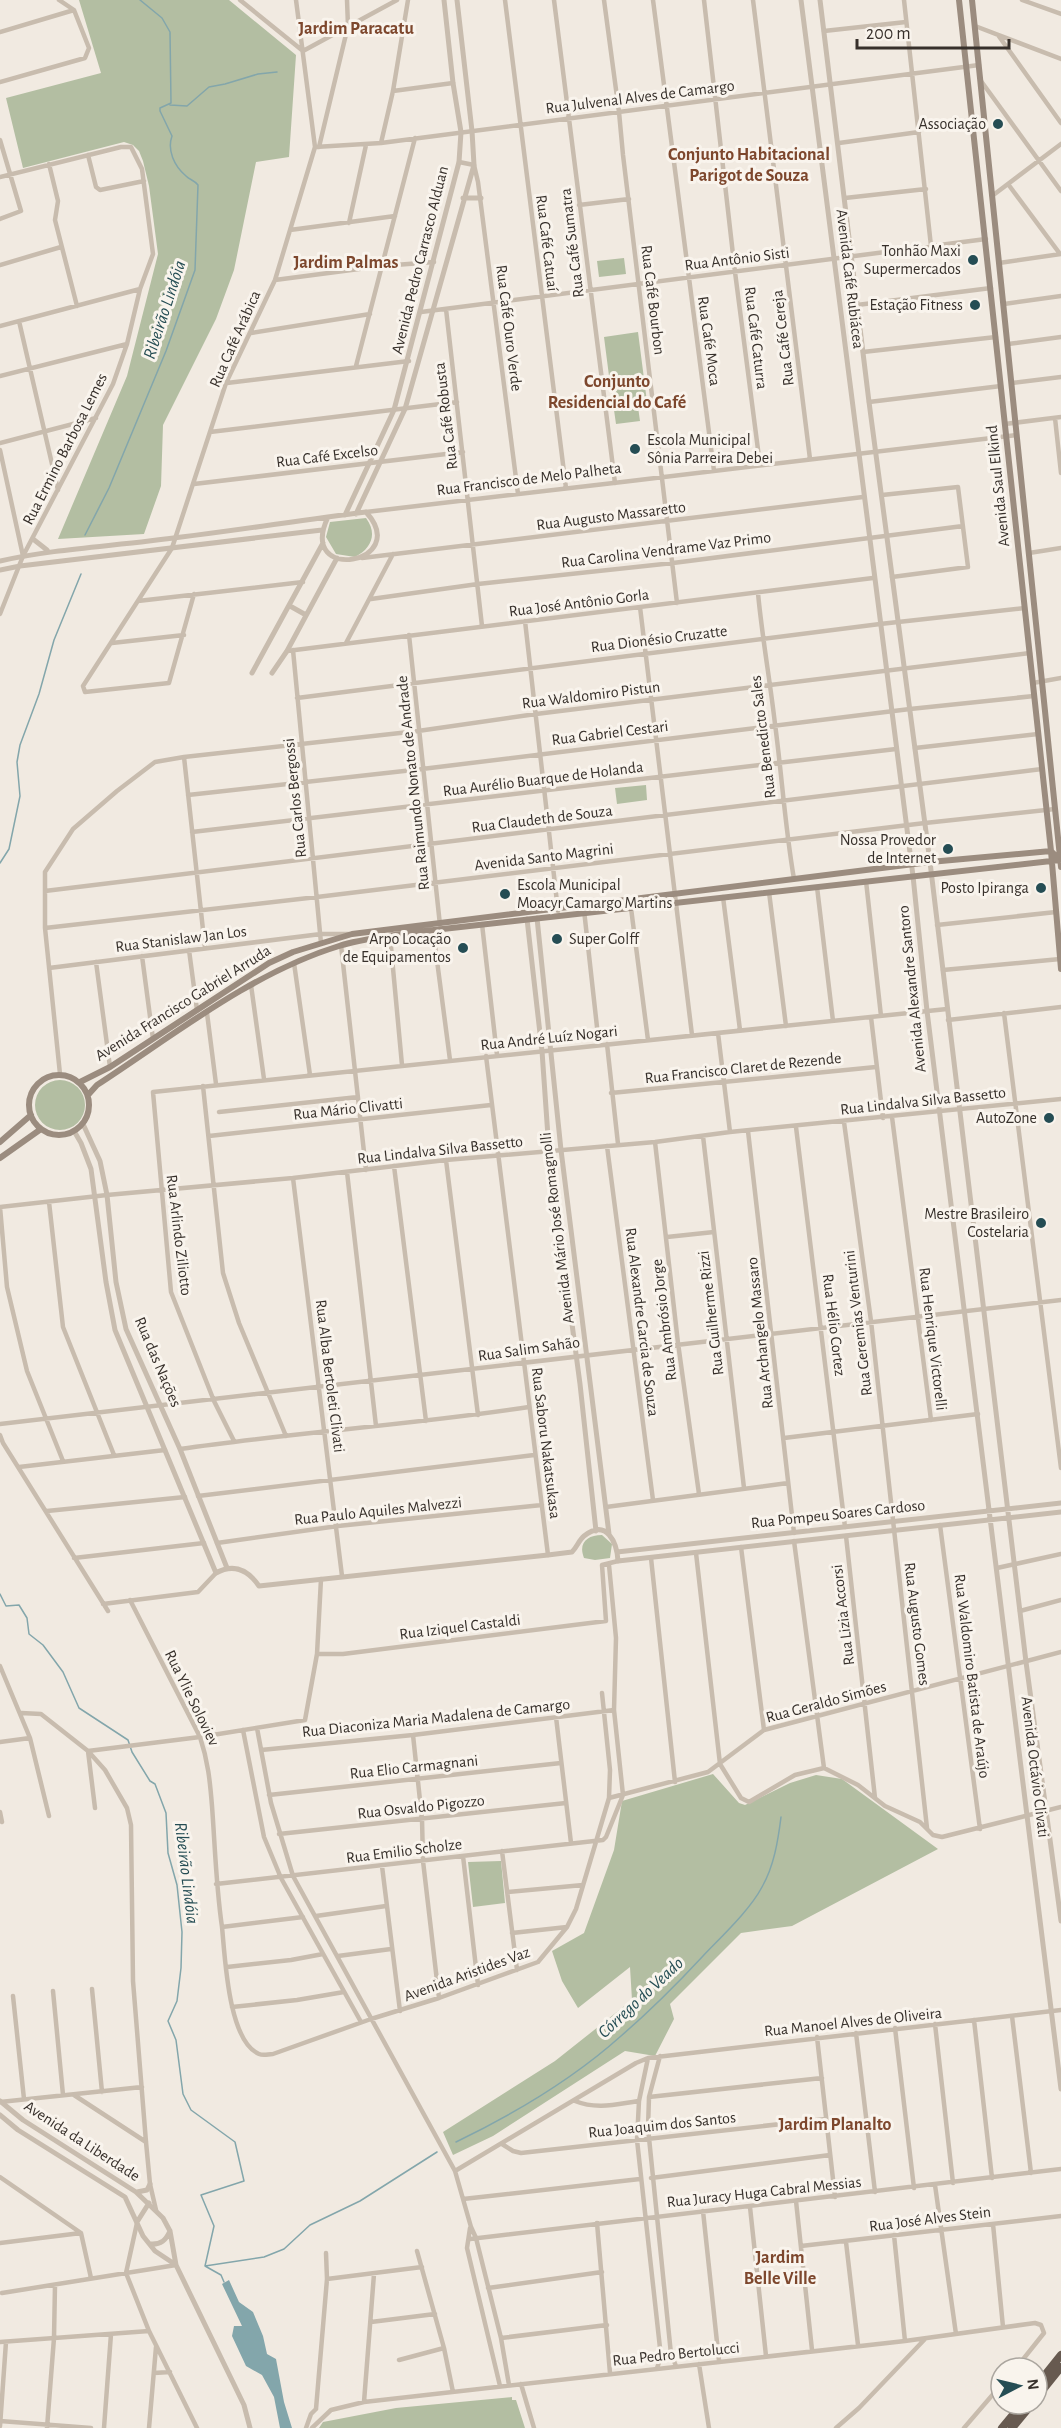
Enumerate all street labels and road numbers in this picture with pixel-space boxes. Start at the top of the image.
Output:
street label: Rua Julvenal Alves de Camargo [545,77,735,117]
street label: Avenida Pedro Carrasco Alduan [389,164,451,356]
street label: Rua Café Sumatra [557,187,587,299]
street label: Rua Café Catuaí [533,194,561,292]
street label: Avenida Café Rubiácea [833,208,867,350]
street label: Rua Café Bourbon [638,244,668,356]
street label: Rua Antônio Sisti [684,245,790,273]
street label: Rua Café Ouro Verde [493,264,525,392]
street label: Rua Café Caturra [742,286,770,390]
street label: Rua Café Arábica [207,288,263,390]
street label: Rua Café Cereja [769,289,798,387]
street label: Rua Café Moca [695,295,723,387]
street label: Rua Café Robusta [431,362,461,470]
street label: Rua Ermino Barbosa Lemes [20,371,110,527]
street label: Avenida Saul Elkind [984,424,1012,548]
street label: Rua Café Excelso [275,442,379,470]
street label: Rua Francisco de Melo Palheta [436,460,622,498]
street label: Rua Augusto Massaretto [535,499,687,533]
street label: Rua Carolina Vendrame Vaz Primo [560,529,772,571]
street label: Rua José Antônio Gorla [508,586,650,620]
street label: Rua Dionésio Cruzatte [590,623,728,655]
street label: Rua Raimundo Nonato de Andrade [394,675,432,891]
street label: Rua Benedicto Sales [748,675,778,799]
street label: Rua Waldomiro Pistun [521,679,661,711]
street label: Rua Gabriel Cestari [551,718,669,748]
street label: Rua Carlos Bergossi [281,737,309,859]
street label: Rua Aurélio Buarque de Holanda [442,759,644,799]
street label: Rua Claudeth de Souza [471,802,613,836]
street label: Avenida Santo Magrini [473,841,615,873]
street label: Avenida Alexandre Santoro [895,905,929,1073]
street label: Rua Stanislaw Jan Los [114,923,248,955]
street label: Avenida Francisco Gabriel Arruda [92,942,274,1064]
street label: Rua André Luíz Nogari [480,1023,618,1053]
street label: Rua Francisco Claret de Rezende [644,1050,842,1086]
street label: Rua Lindalva Silva Bassetto [839,1084,1007,1118]
street label: Rua Mário Clivatti [292,1095,404,1123]
street label: Avenida Mário José Romagnolli [537,1131,577,1325]
street label: Rua Lindalva Silva Bassetto [356,1133,524,1167]
street label: Rua Arlindo Ziliotto [164,1174,194,1297]
street label: Rua Alexandre Garcia de Souza [622,1227,662,1417]
street label: Rua Geremias Venturini [841,1249,875,1397]
street label: Rua Guilherme Rizzi [695,1250,727,1376]
street label: Rua Archangelo Massaro [744,1256,776,1410]
street label: Rua Ambrósio Jorge [649,1258,679,1382]
street label: Rua Henrique Victorelli [916,1266,950,1412]
street label: Rua Hélio Cortez [820,1273,848,1377]
street label: Rua Alba Bertoleti Clivati [313,1299,347,1453]
street label: Rua das Nações [132,1315,184,1410]
street label: Rua Salim Sahão [477,1334,581,1364]
street label: Rua Saboru Nakatsukasa [529,1366,563,1520]
street label: Rua Paulo Aquiles Malvezzi [293,1494,463,1528]
street label: Rua Pompeu Soares Cardoso [750,1497,926,1531]
street label: Rua Augusto Gomes [901,1561,933,1687]
street label: Rua Lizia Accorsi [829,1564,857,1666]
street label: Rua Waldomiro Batista de Araújo [951,1573,993,1779]
street label: Rua Iziquel Castaldi [398,1612,522,1642]
street label: Rua Ylie Soloviev [162,1648,222,1749]
street label: Rua Geraldo Simões [764,1678,888,1726]
street label: Rua Diaconiza Maria Madalena de Camargo [301,1696,571,1740]
street label: Avenida Octávio Clivati [1018,1696,1052,1838]
street label: Rua Elio Carmagnani [349,1752,479,1782]
street label: Rua Osvaldo Pigozzo [357,1792,486,1822]
street label: Rua Emilio Scholze [345,1836,463,1866]
street label: Avenida Aristides Vaz [402,1944,532,2004]
street label: Rua Manoel Alves de Oliveira [763,2005,943,2039]
street label: Avenida da Liberdade [21,2098,143,2184]
street label: Rua Joaquim dos Santos [587,2109,737,2141]
street label: Rua Juracy Huga Cabral Messias [666,2174,862,2211]
street label: Rua José Alves Stein [868,2204,992,2234]
street label: Rua Pedro Bertolucci [612,2339,740,2369]

